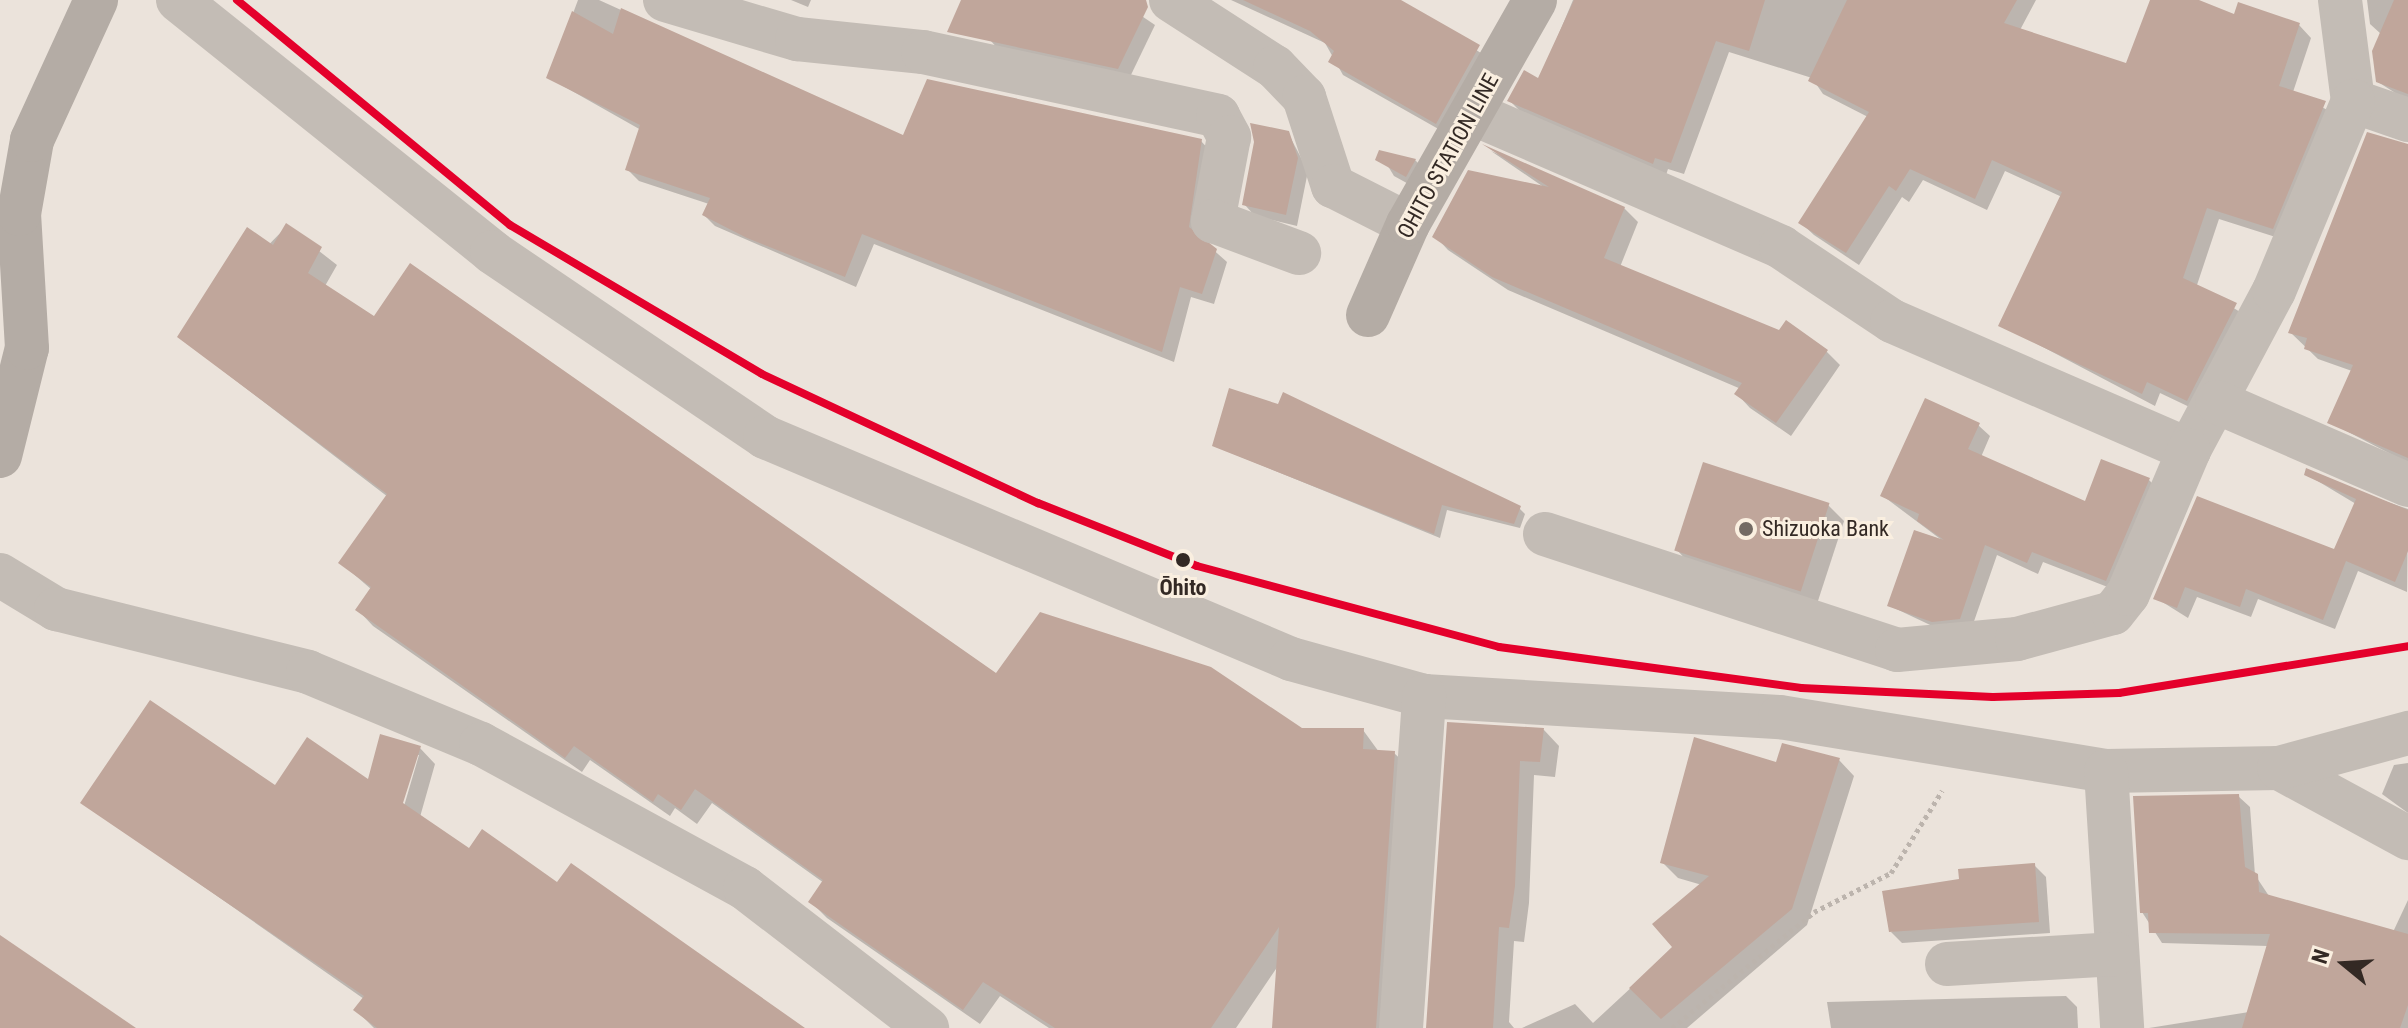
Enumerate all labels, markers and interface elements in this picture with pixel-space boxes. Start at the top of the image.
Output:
street label: OHITO STATION LINE [1392,69,1504,243]
place label: Shizuoka Bank [1762,516,1889,542]
marker: Shizuoka Bank [1737,520,1755,538]
marker: Ōhito [1172,549,1194,571]
place label: Ōhito [1159,575,1207,601]
north arrow [2304,924,2384,1004]
text: N [2307,946,2335,967]

